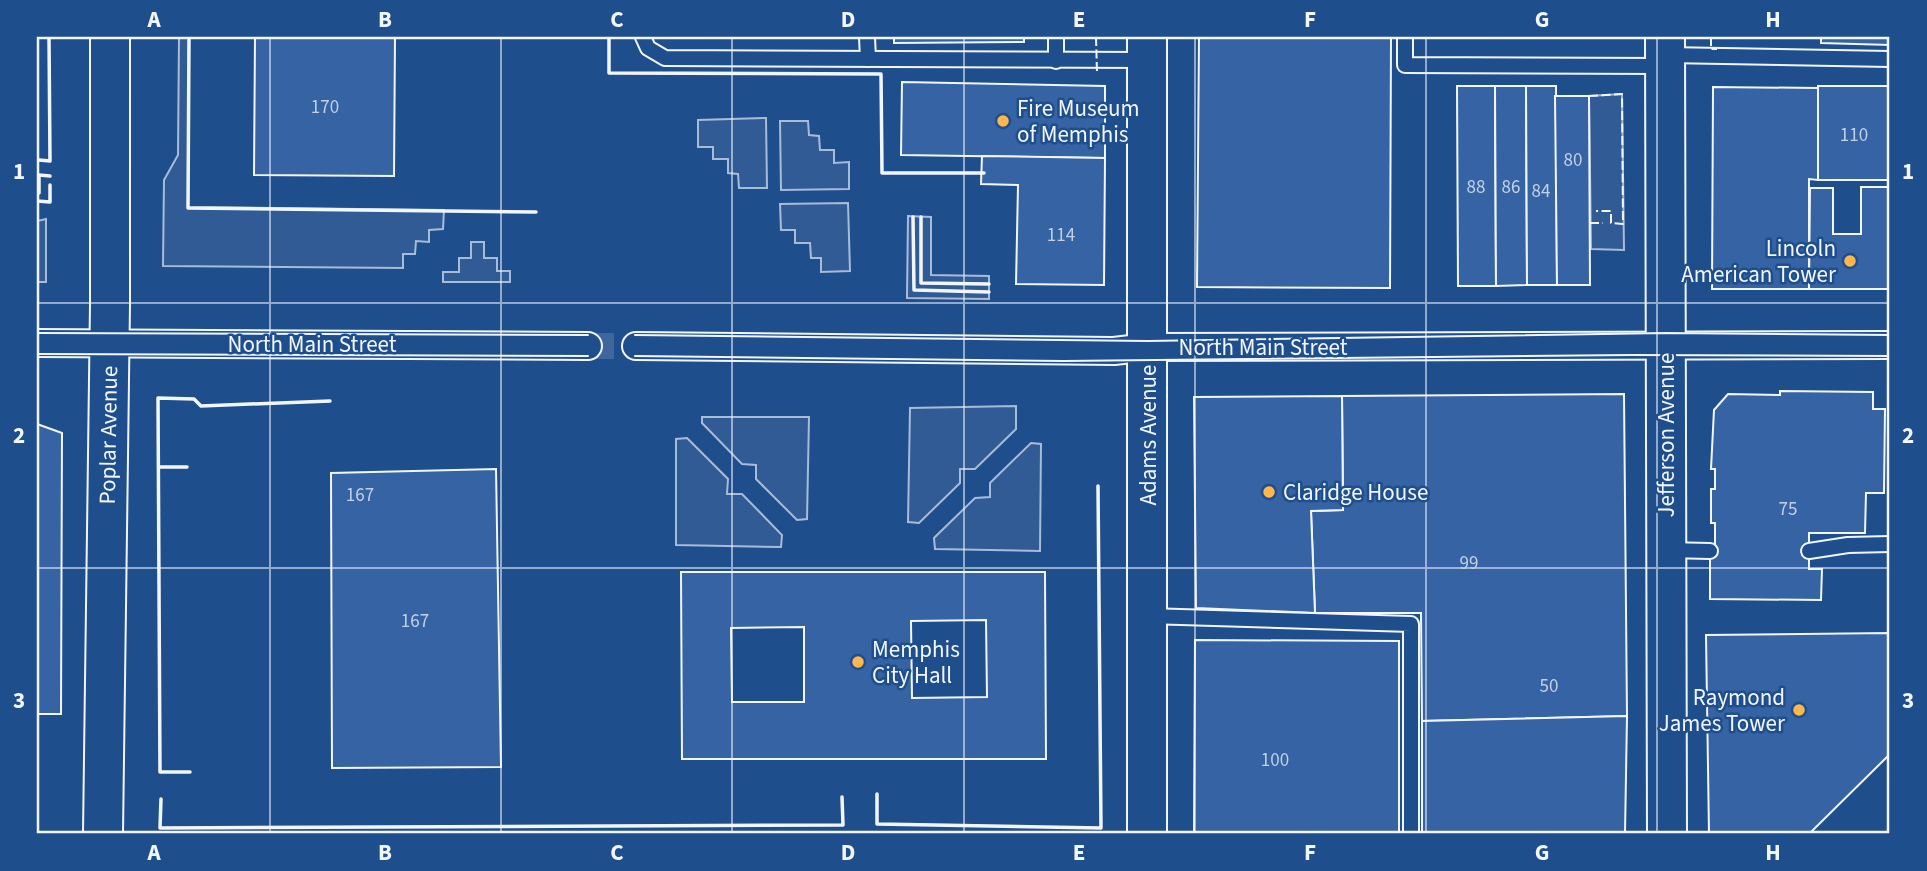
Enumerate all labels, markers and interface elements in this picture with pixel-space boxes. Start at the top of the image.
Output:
text: A [146,3,161,36]
text: B [378,3,392,36]
text: C [610,3,624,36]
text: D [841,3,855,36]
text: E [1073,3,1085,36]
text: F [1304,3,1316,36]
text: G [1535,3,1549,36]
text: H [1765,3,1781,36]
place label: Fire Museum of Memphis [1017,92,1140,151]
house number: 170 [311,94,339,121]
marker: Fire Museum of Memphis [995,113,1011,129]
house number: 110 [1840,122,1868,149]
house number: 80 [1564,147,1582,174]
text: 1 [13,155,25,188]
text: 1 [1902,155,1914,188]
house number: 88 [1467,174,1485,201]
house number: 86 [1502,174,1520,201]
house number: 84 [1532,178,1550,205]
house number: 114 [1047,222,1075,249]
place label: Lincoln American Tower [1681,232,1837,291]
marker: Lincoln American Tower [1842,253,1858,269]
street label: North Main Street [228,328,397,361]
street label: North Main Street [1179,331,1348,364]
street label: Jefferson Avenue [1650,353,1683,517]
street label: Adams Avenue [1132,364,1165,506]
street label: Poplar Avenue [91,365,126,505]
text: 2 [13,419,25,452]
text: 2 [1902,419,1914,452]
place label: Claridge House [1283,476,1428,509]
house number: 167 [346,482,374,509]
marker: Claridge House [1261,484,1277,500]
house number: 75 [1779,496,1797,523]
house number: 99 [1460,550,1478,577]
house number: 167 [401,608,429,635]
place label: Memphis City Hall [872,633,960,692]
marker: Memphis City Hall [850,654,866,670]
house number: 50 [1540,673,1558,700]
place label: Raymond James Tower [1659,681,1786,740]
text: 3 [13,684,25,717]
text: 3 [1902,684,1914,717]
marker: Raymond James Tower [1791,702,1807,718]
house number: 100 [1261,747,1289,774]
text: A [146,836,161,869]
text: B [378,836,392,869]
text: C [610,836,624,869]
text: D [841,836,855,869]
text: E [1073,836,1085,869]
text: F [1304,836,1316,869]
text: G [1535,836,1549,869]
text: H [1765,836,1781,869]

